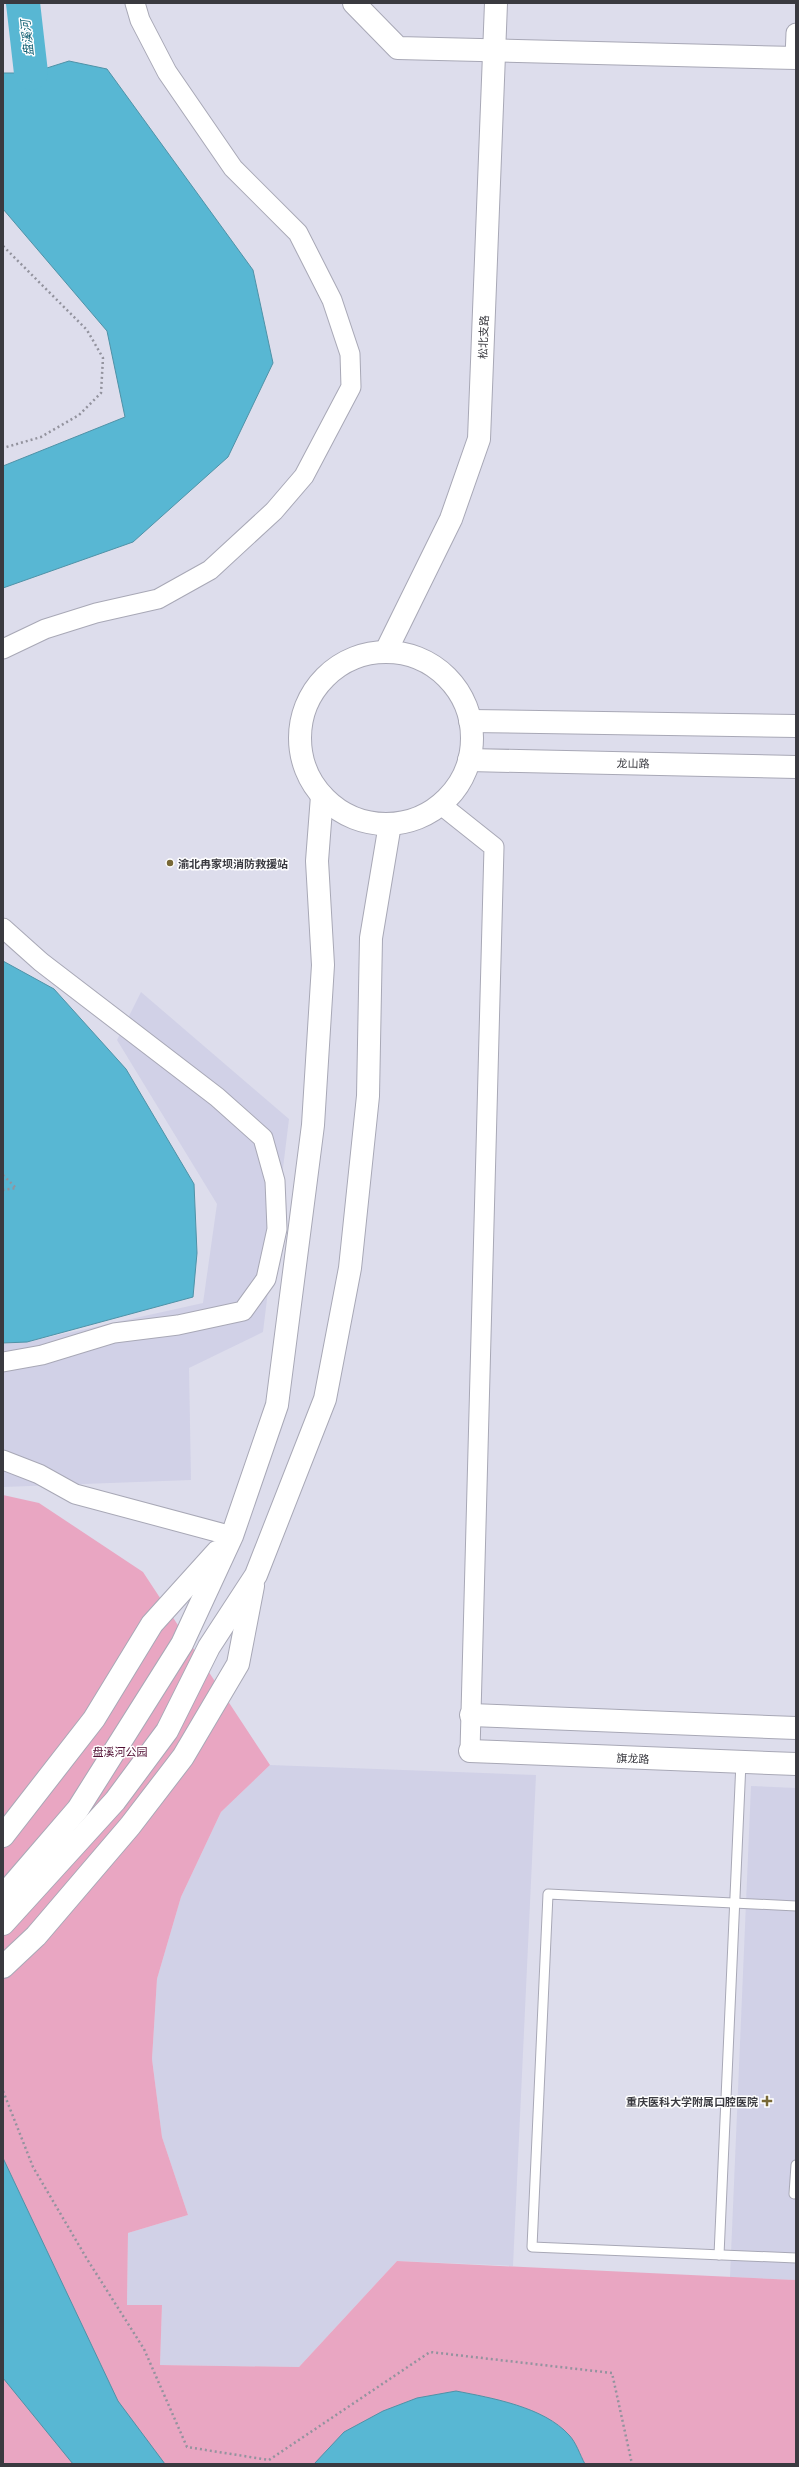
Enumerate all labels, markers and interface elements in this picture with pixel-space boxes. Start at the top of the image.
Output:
water label: 盘溪河 [16,17,37,57]
street label: 松北支路 [475,315,491,359]
street label: 龙山路 [616,755,650,771]
place label: 渝北冉家坝消防救援站 [178,856,288,871]
marker: 渝北冉家坝消防救援站 [165,858,175,868]
park label: 盘溪河公园 [93,1744,148,1759]
street label: 旗龙路 [616,1750,650,1766]
place label: 重庆医科大学附属口腔医院 [626,2094,758,2109]
marker: 重庆医科大学附属口腔医院 [761,2095,773,2107]

